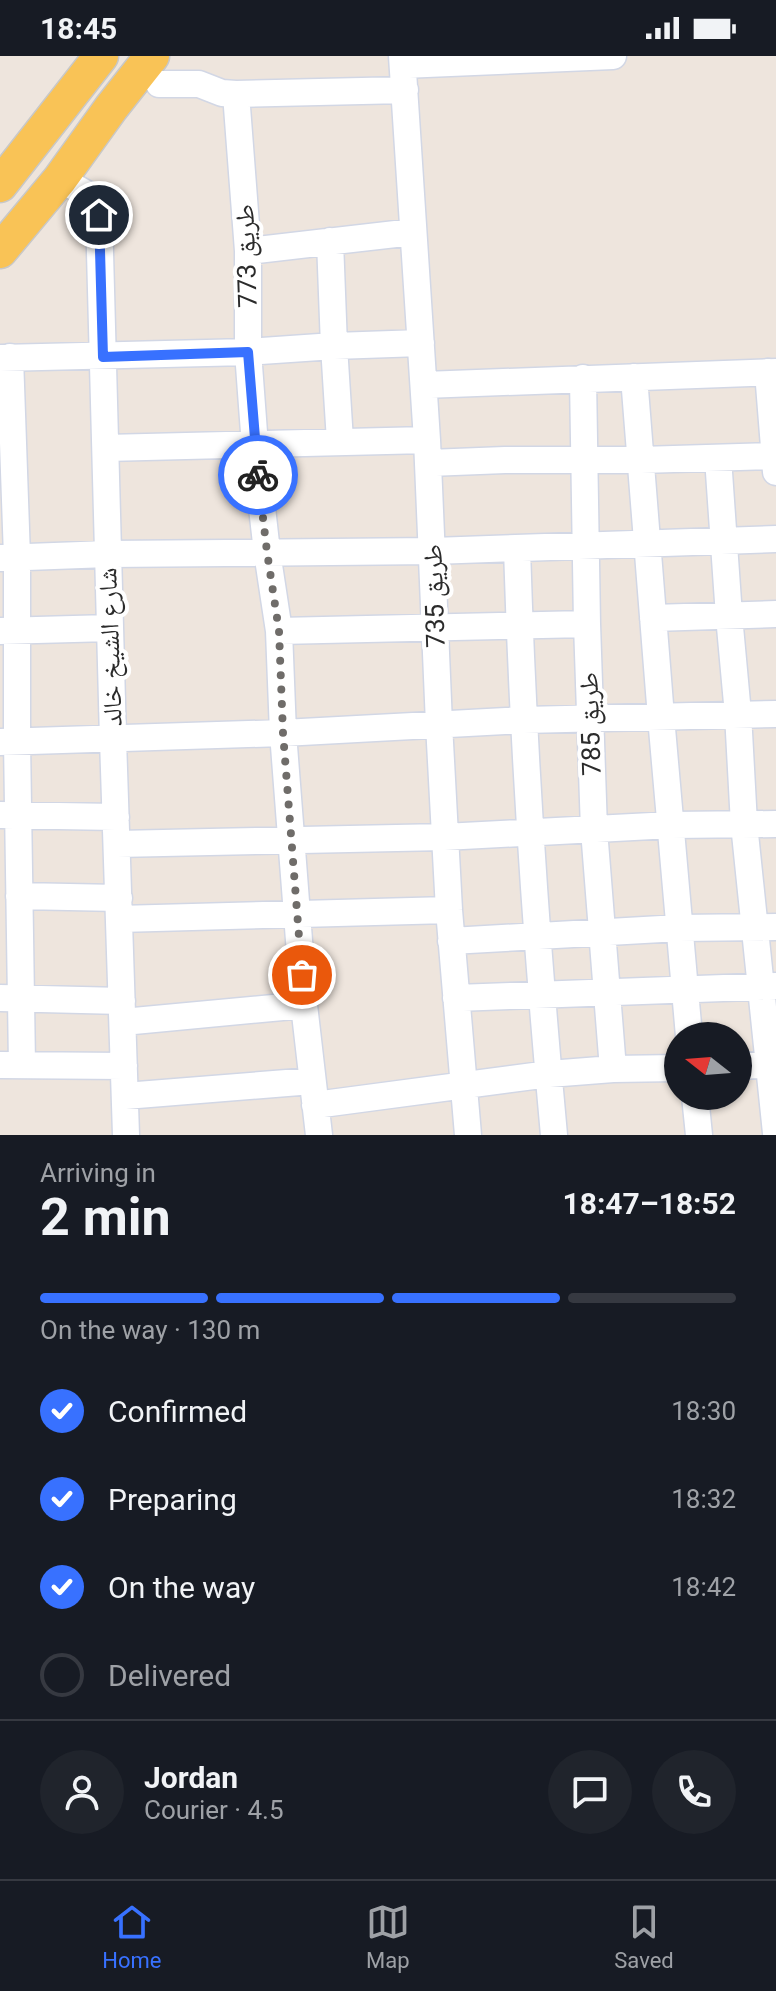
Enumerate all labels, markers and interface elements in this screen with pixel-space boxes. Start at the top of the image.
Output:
text: 18:45 [40,11,117,46]
pin [65,181,133,249]
icon: home [77,193,121,237]
street label: طريق 773 [229,204,264,308]
courier [218,435,298,515]
icon: bike [236,453,280,497]
street label: طريق 735 [417,544,452,648]
street label: شارع الشيخ خالد [92,567,130,727]
street label: طريق 785 [573,672,608,776]
pin [268,941,336,1009]
icon: bag [280,953,324,997]
north arrow [664,1022,752,1110]
map controls [664,1022,752,1110]
text: Arriving in [40,1158,156,1188]
text: 18:47–18:52 [562,1186,736,1221]
text: 2 min [40,1187,171,1248]
text: On the way · 130 m [40,1315,260,1345]
icon: check [40,1389,84,1433]
text: Confirmed [108,1394,247,1429]
text: 18:30 [671,1396,736,1426]
icon: check [40,1477,84,1521]
text: Preparing [108,1482,237,1517]
text: 18:32 [671,1484,736,1514]
icon: check [40,1565,84,1609]
text: On the way [108,1570,255,1605]
text: 18:42 [671,1572,736,1602]
text: Delivered [108,1658,231,1693]
button: person [40,1750,124,1834]
button: chat [548,1750,632,1834]
button: phone [652,1750,736,1834]
text: Jordan [144,1760,238,1795]
text: Courier · 4.5 [144,1795,284,1825]
tab: Home [102,1900,161,1973]
tab: Map [366,1900,410,1973]
tab: Saved [614,1900,674,1973]

